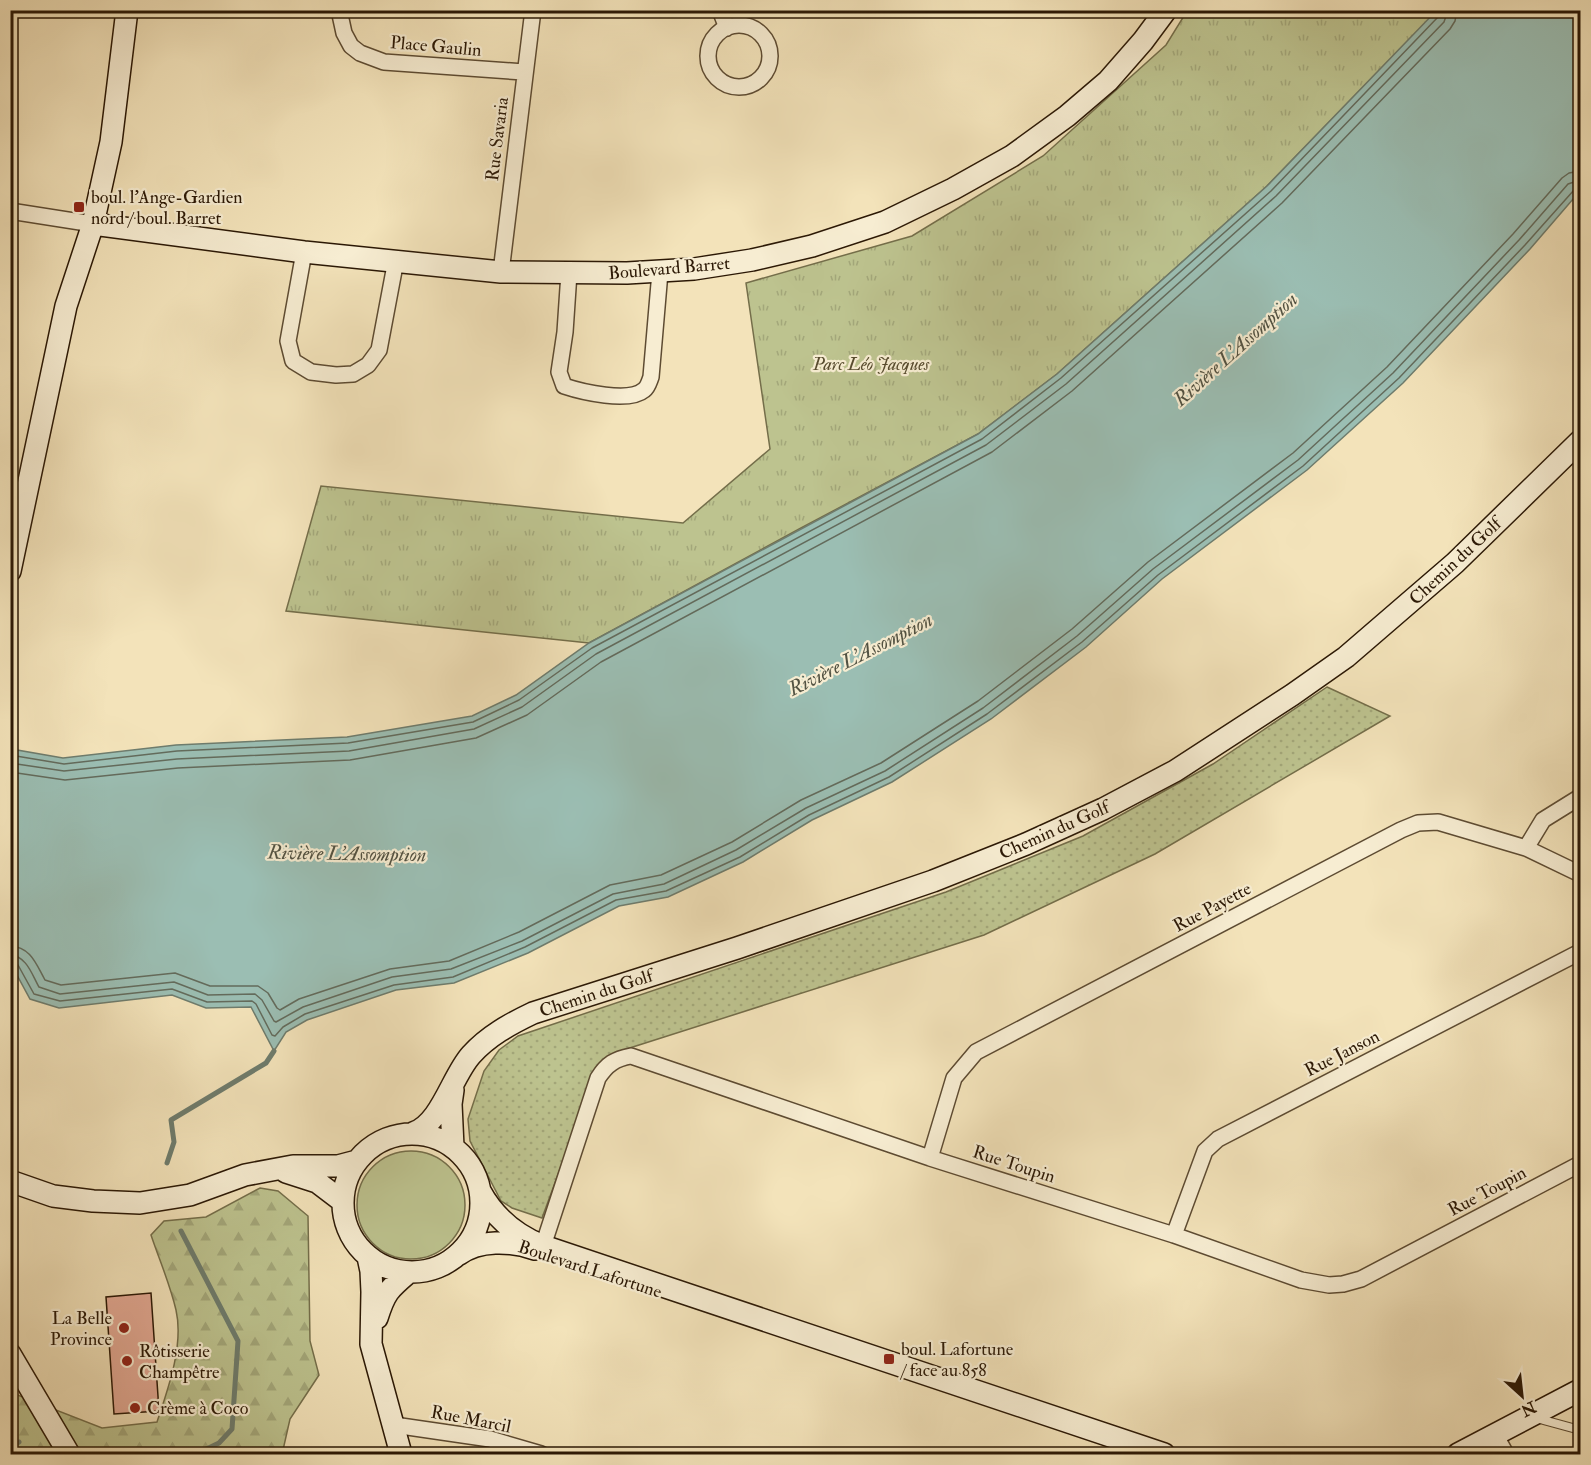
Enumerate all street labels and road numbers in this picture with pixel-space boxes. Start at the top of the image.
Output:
street label: Place Gaulin [389,31,483,62]
street label: Rue Savaria [481,95,514,182]
street label: Boulevard Barret [607,252,731,285]
street label: Chemin du Golf [1404,511,1509,610]
street label: Chemin du Golf [996,795,1116,865]
street label: Rue Payette [1169,877,1256,938]
street label: Chemin du Golf [536,963,659,1023]
street label: Rue Janson [1301,1025,1384,1082]
street label: Rue Toupin [970,1140,1058,1189]
street label: Rue Toupin [1444,1161,1530,1222]
street label: Boulevard Lafortune [515,1235,665,1304]
street label: Rue Marcil [429,1400,513,1439]

